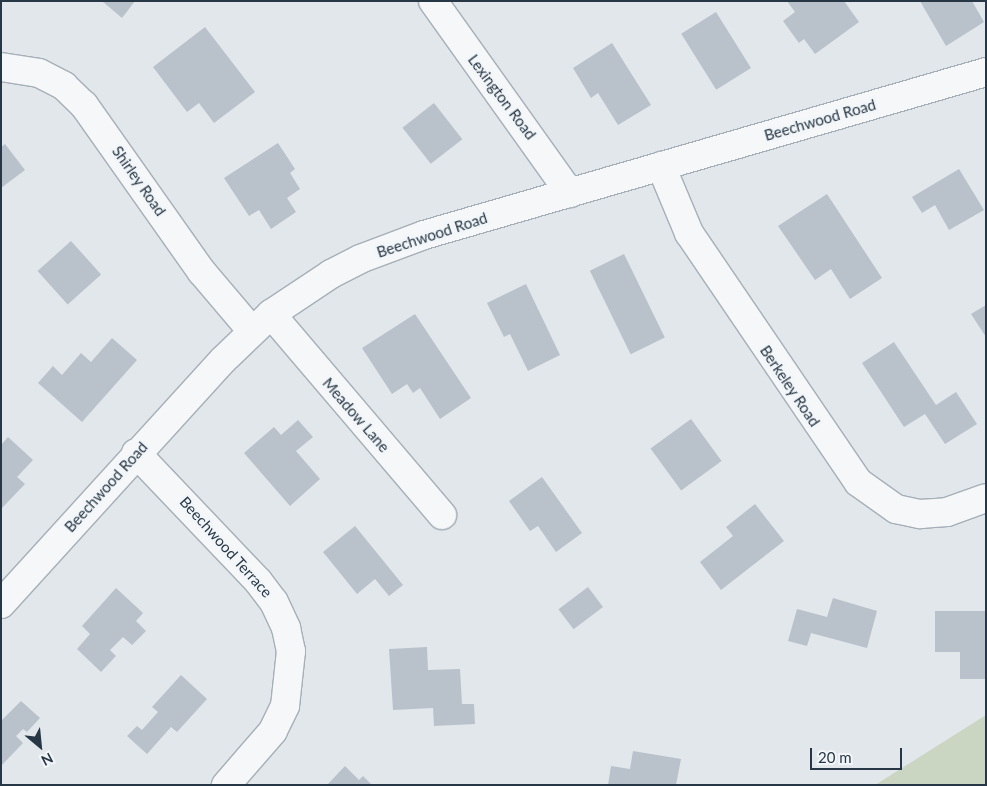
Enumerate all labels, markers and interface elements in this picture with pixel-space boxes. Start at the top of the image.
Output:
street label: Lexington Road [464,51,540,143]
street label: Beechwood Road [762,95,878,145]
street label: Shirley Road [108,142,170,220]
street label: Beechwood Road [374,209,490,261]
street label: Berkeley Road [756,342,824,430]
street label: Meadow Lane [319,374,393,456]
street label: Beechwood Road [61,438,151,536]
street label: Beechwood Terrace [176,493,276,601]
north arrow [15,721,65,771]
scale bar [812,738,904,770]
text: 20 m [818,748,852,766]
text: N [39,750,56,770]

